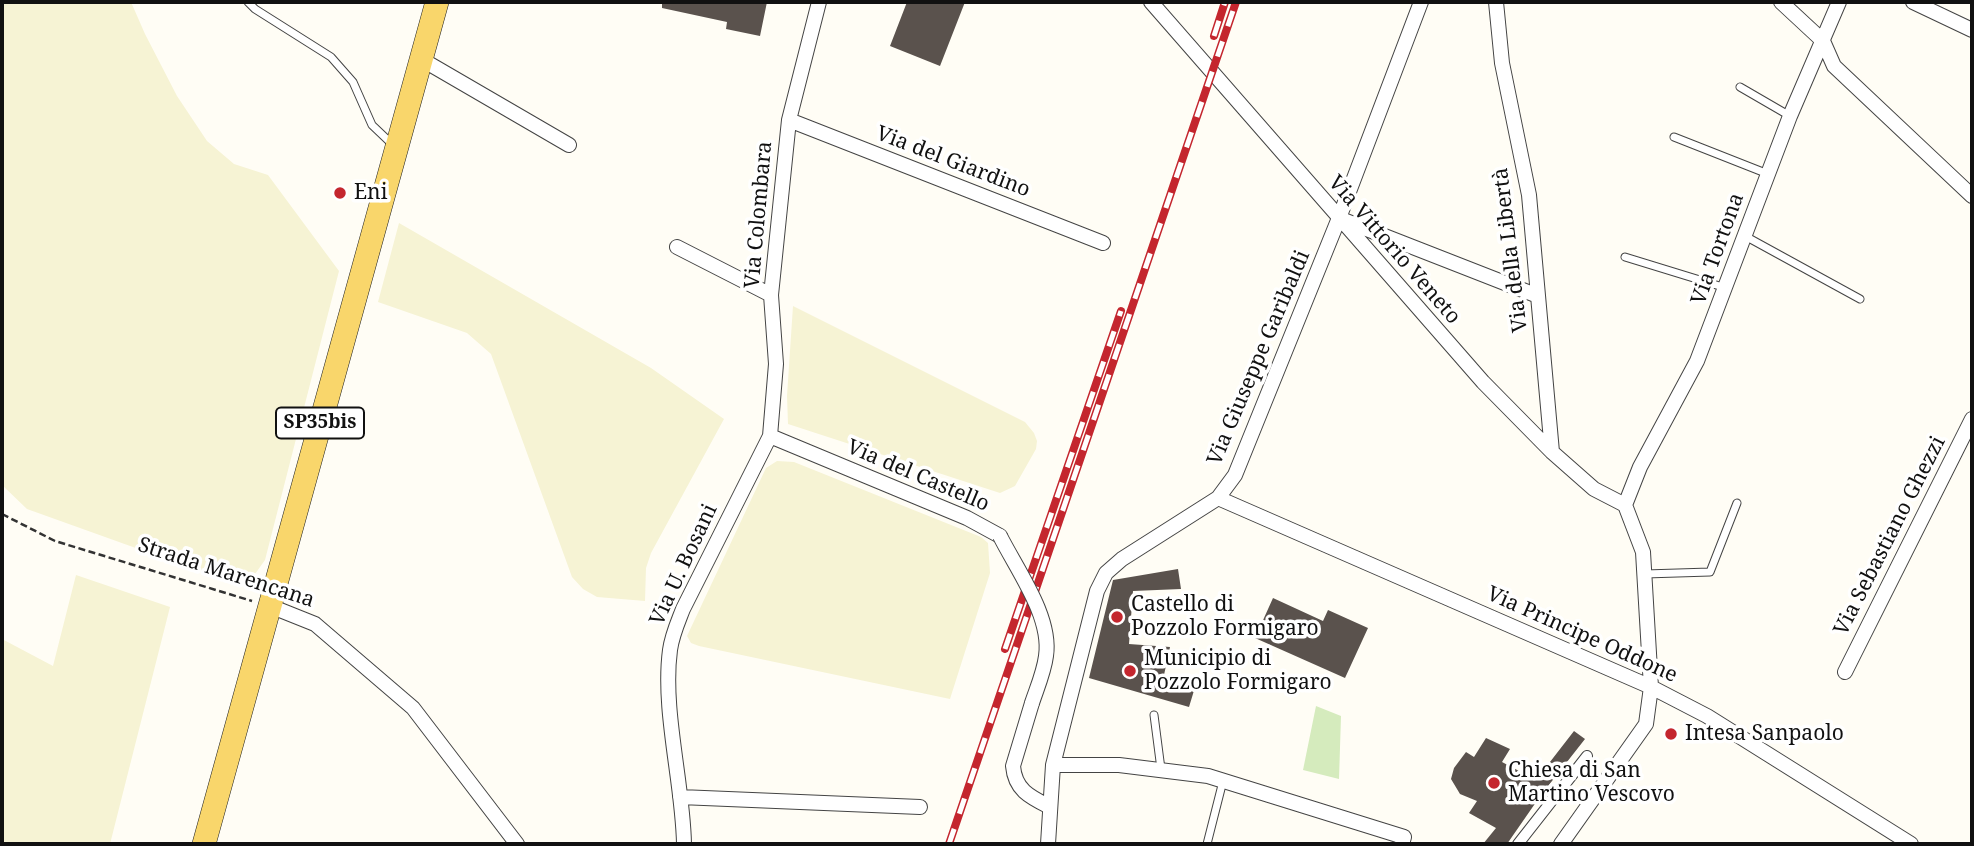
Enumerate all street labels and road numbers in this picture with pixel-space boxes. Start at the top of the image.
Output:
street label: Via del Giardino [872,121,1034,203]
street label: Via Colombara [740,140,778,290]
street label: Via della Libertà [1488,166,1534,334]
street label: Via Vittorio Veneto [1323,171,1465,329]
street label: Via Tortona [1686,190,1750,308]
street label: Via Giuseppe Garibaldi [1202,247,1316,469]
road number: SP35bis [276,408,364,438]
street label: Via Sebastiano Ghezzi [1829,432,1951,640]
street label: Via del Castello [843,435,993,517]
street label: Via U. Bosani [645,500,723,630]
street label: Strada Marencana [135,533,317,613]
street label: Via Principe Oddone [1483,582,1681,688]

